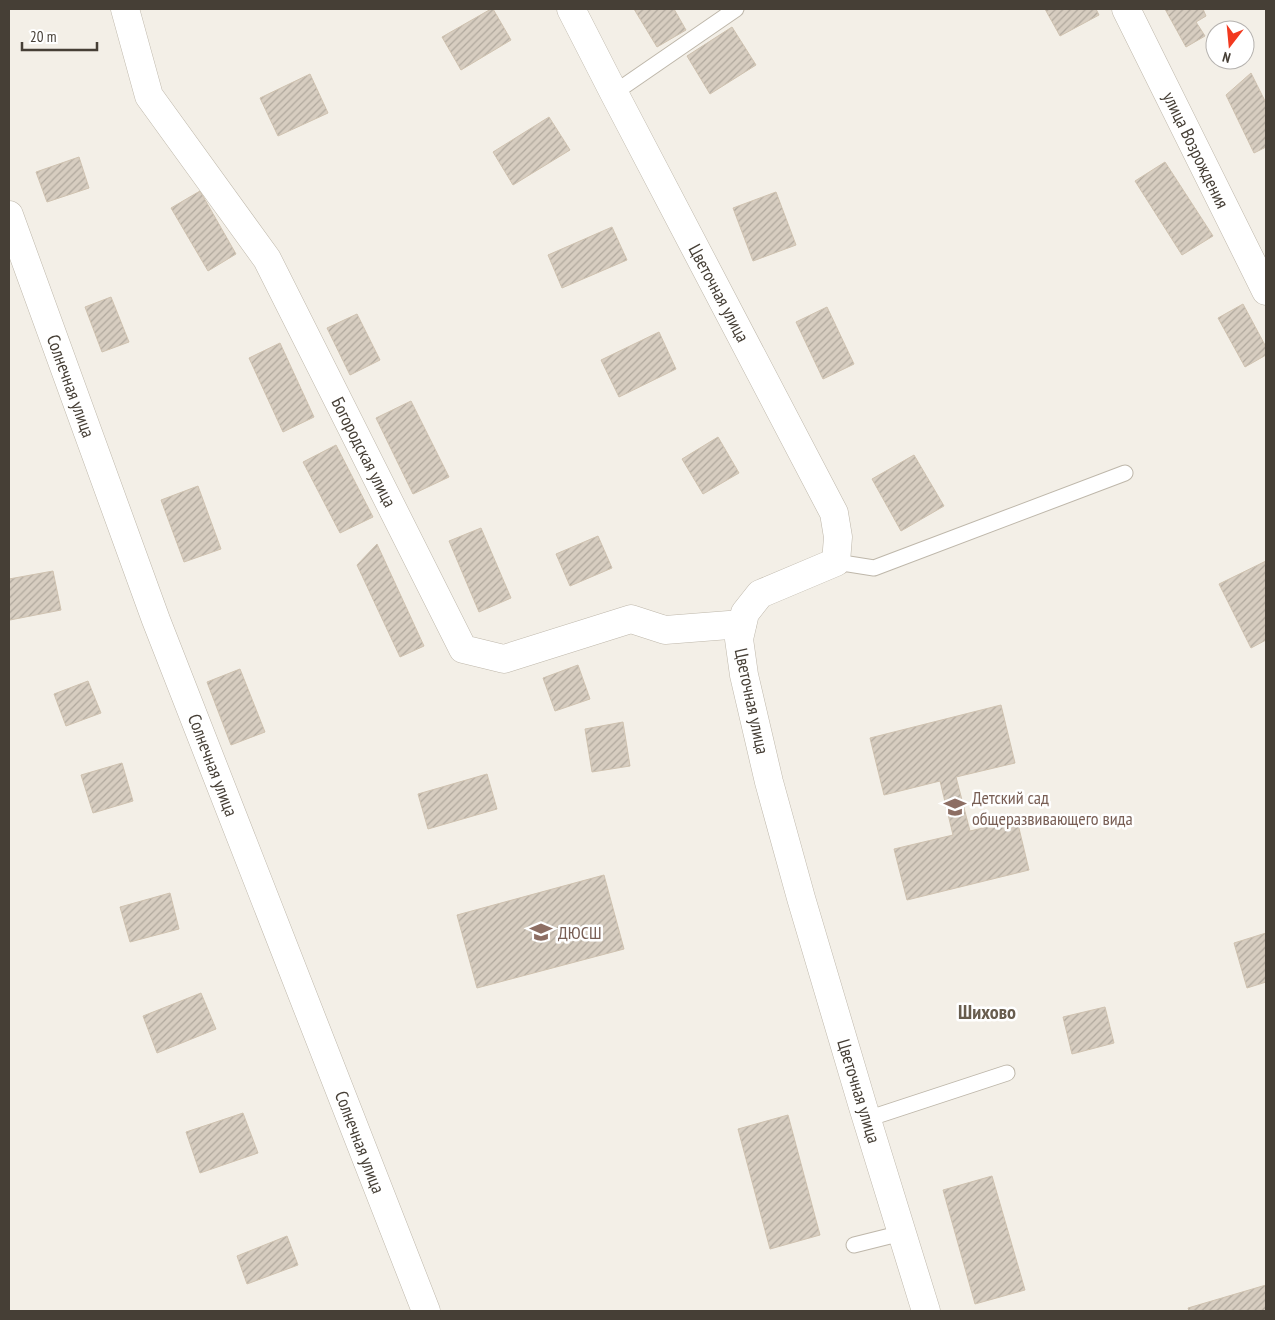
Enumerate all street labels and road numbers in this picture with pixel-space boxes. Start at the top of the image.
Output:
street label: улица Возрождения [1158,88,1234,212]
street label: Цветочная улица [684,240,754,346]
street label: Солнечная улица [42,331,100,441]
street label: Богородская улица [326,393,402,511]
street label: Цветочная улица [730,646,774,756]
street label: Солнечная улица [183,711,243,819]
street label: Цветочная улица [832,1036,886,1146]
street label: Солнечная улица [330,1088,390,1196]

